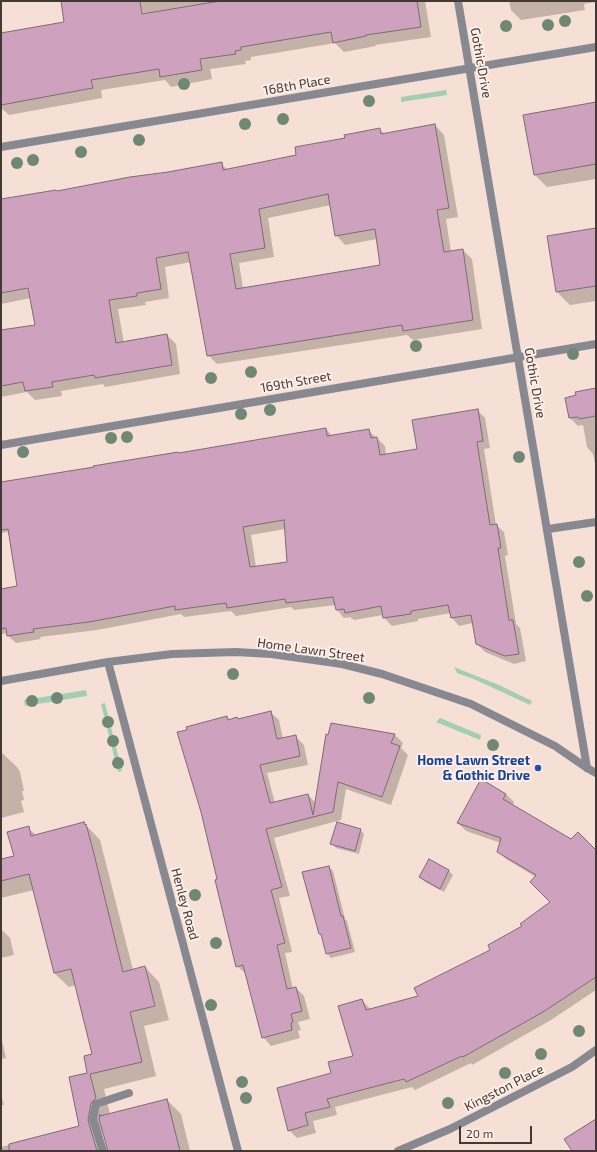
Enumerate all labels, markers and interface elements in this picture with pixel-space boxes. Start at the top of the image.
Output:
street label: Gothic Drive [467,26,495,100]
street label: 168th Place [262,71,332,99]
street label: Gothic Drive [521,346,549,420]
street label: 169th Street [259,368,333,396]
street label: Home Lawn Street [256,635,366,665]
place label: Home Lawn Street & Gothic Drive [417,753,530,784]
marker: Home Lawn Street & Gothic Drive [533,763,543,773]
street label: Henley Road [168,866,202,942]
street label: Kingston Place [462,1061,546,1115]
scale bar [461,1118,534,1144]
text: 20 m [466,1126,493,1140]

